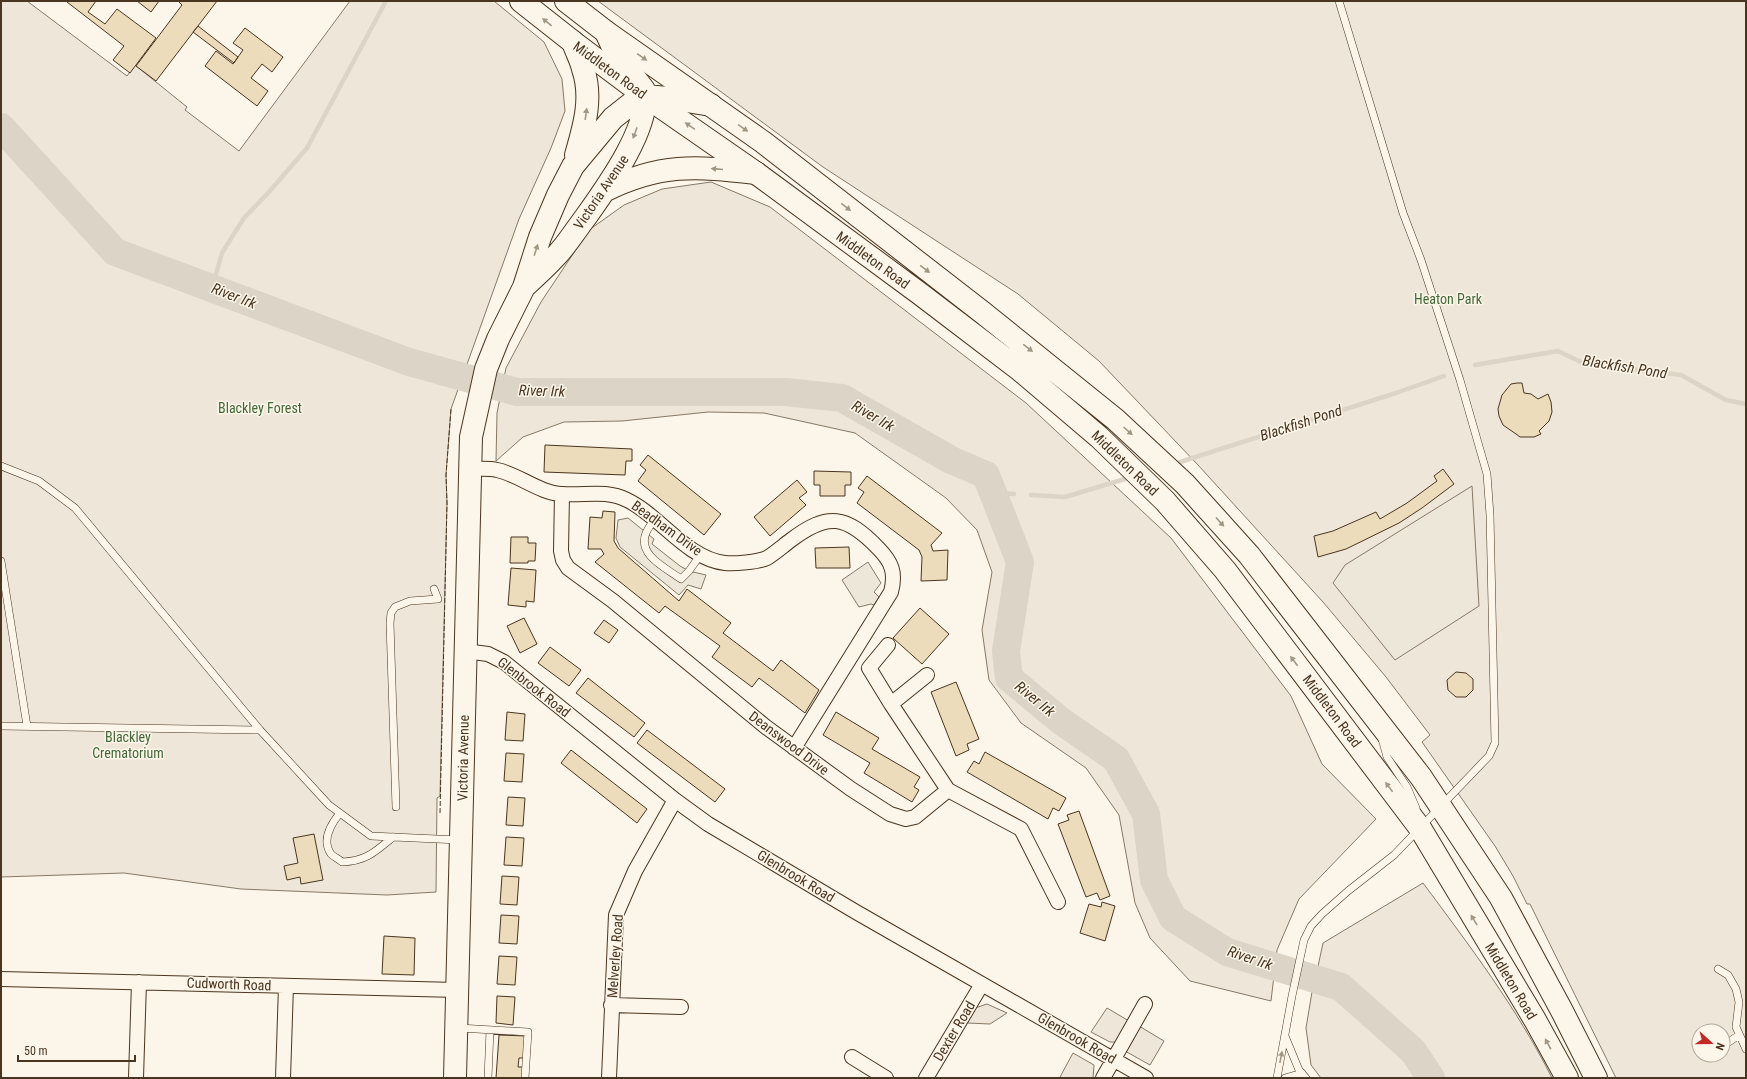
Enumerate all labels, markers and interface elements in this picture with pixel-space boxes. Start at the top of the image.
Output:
one-way arrow [542,17,553,26]
street label: Middleton Road [570,38,650,102]
one-way arrow [637,53,647,61]
one-way arrow [583,108,589,121]
one-way arrow [685,122,696,130]
one-way arrow [738,124,748,132]
one-way arrow [632,128,638,140]
street label: Victoria Avenue [570,151,632,232]
one-way arrow [711,165,723,172]
one-way arrow [840,203,851,211]
street label: Middleton Road [833,228,913,292]
one-way arrow [533,243,539,255]
one-way arrow [920,264,931,273]
water label: River Irk [209,279,259,313]
park label: Heaton Park [1414,291,1483,307]
one-way arrow [1022,344,1033,353]
water label: Blackfish Pond [1581,351,1669,383]
water label: River Irk [518,381,566,401]
water label: River Irk [848,397,898,436]
park label: Blackley Forest [218,400,302,416]
water label: Blackfish Pond [1258,401,1345,445]
street label: Middleton Road [1088,427,1162,499]
one-way arrow [1123,427,1133,436]
street label: Beadham Drive [629,497,706,559]
one-way arrow [1215,518,1224,527]
street label: Glenbrook Road [495,654,573,720]
one-way arrow [1290,656,1298,667]
street label: Middleton Road [1300,672,1364,750]
water label: River Irk [1011,677,1059,721]
street label: Deanswood Drive [746,708,832,778]
street label: Victoria Avenue [454,714,472,801]
park label: Blackley Crematorium [92,729,164,761]
one-way arrow [1385,782,1394,793]
street label: Glenbrook Road [754,847,838,905]
street label: Melverley Road [604,914,626,998]
one-way arrow [1471,914,1478,926]
street label: Middleton Road [1482,940,1540,1022]
water label: River Irk [1225,942,1275,974]
street label: Cudworth Road [186,975,272,993]
street label: Dexter Road [930,998,978,1064]
street label: Glenbrook Road [1035,1009,1119,1067]
north arrow [1691,1023,1731,1063]
scale bar [18,1037,135,1063]
one-way arrow [1544,1038,1551,1050]
text: N [1713,1041,1727,1052]
text: 50 m [24,1044,48,1058]
one-way arrow [1278,1051,1284,1063]

